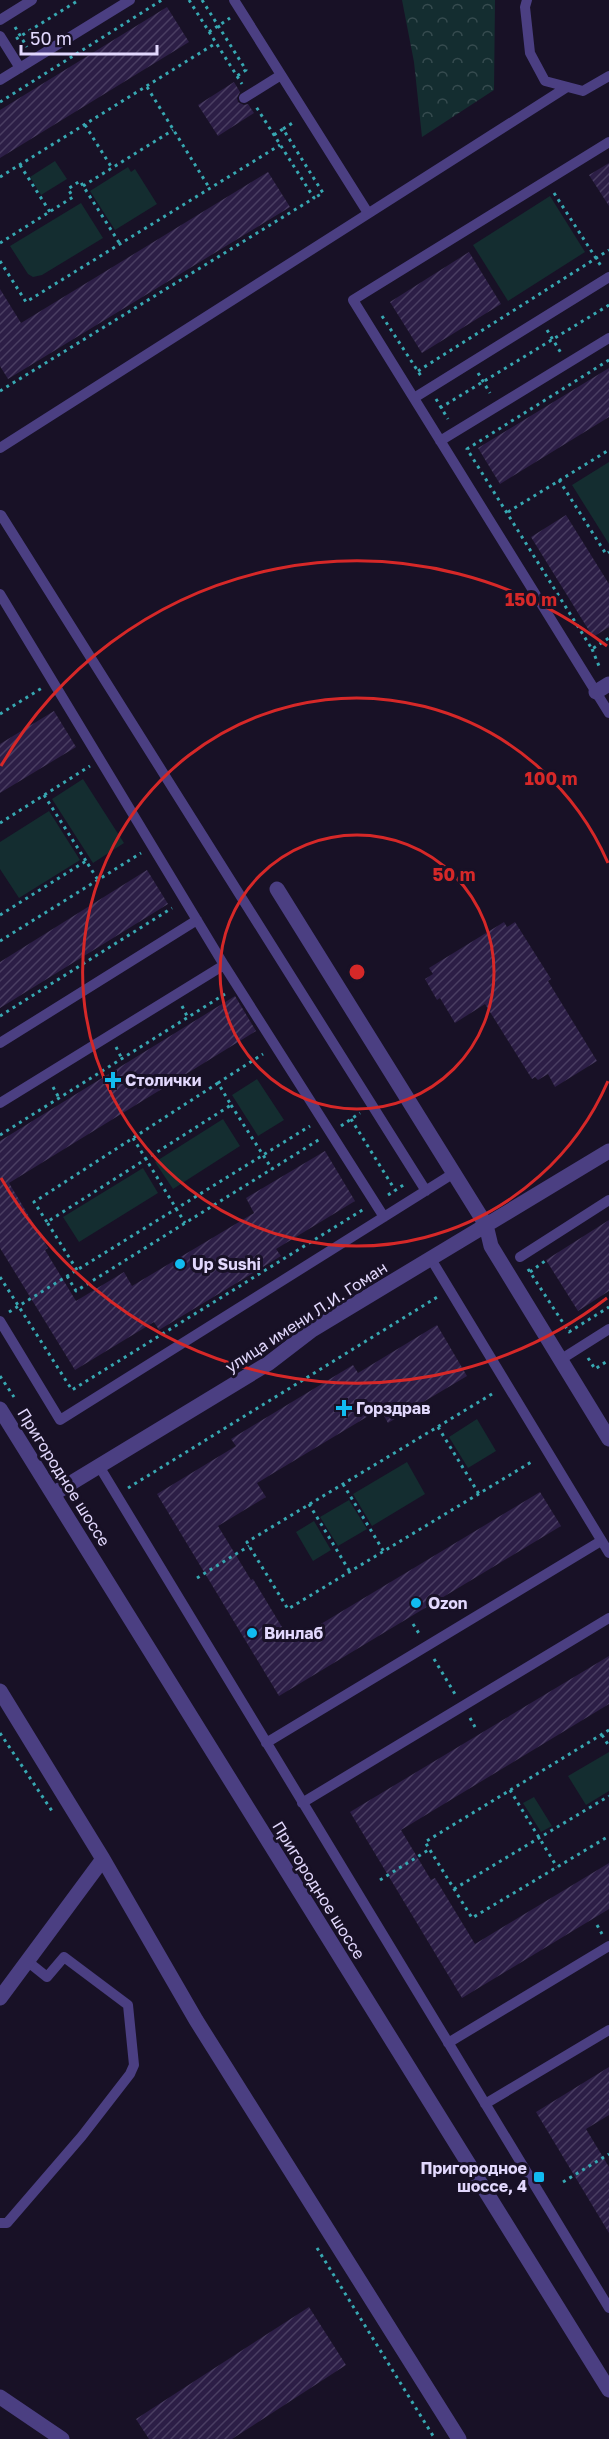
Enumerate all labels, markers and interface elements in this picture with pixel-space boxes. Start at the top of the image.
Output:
scale bar [21,18,158,56]
text: 50 m [30,27,72,49]
text: 150 m [505,588,557,610]
text: 100 m [525,767,577,789]
text: 50 m [433,863,475,885]
centre of rings [347,962,367,982]
place label: Столички [125,1070,202,1090]
marker: Столички [106,1073,120,1087]
place label: Up Sushi [192,1254,261,1274]
marker: Up Sushi [173,1257,187,1271]
street label: улица имени Л.И. Гоман [221,1257,391,1377]
place label: Горздрав [356,1398,430,1418]
marker: Горздрав [337,1401,351,1415]
street label: Пригородное шоссе [13,1404,115,1550]
place label: Ozon [428,1593,468,1613]
marker: Ozon [409,1596,423,1610]
place label: Винлаб [264,1623,324,1643]
marker: Винлаб [245,1626,259,1640]
street label: Пригородное шоссе [268,1817,370,1963]
place label: Пригородное шоссе, 4 [420,2158,527,2196]
marker: Пригородное шоссе, 4 [532,2170,546,2184]

